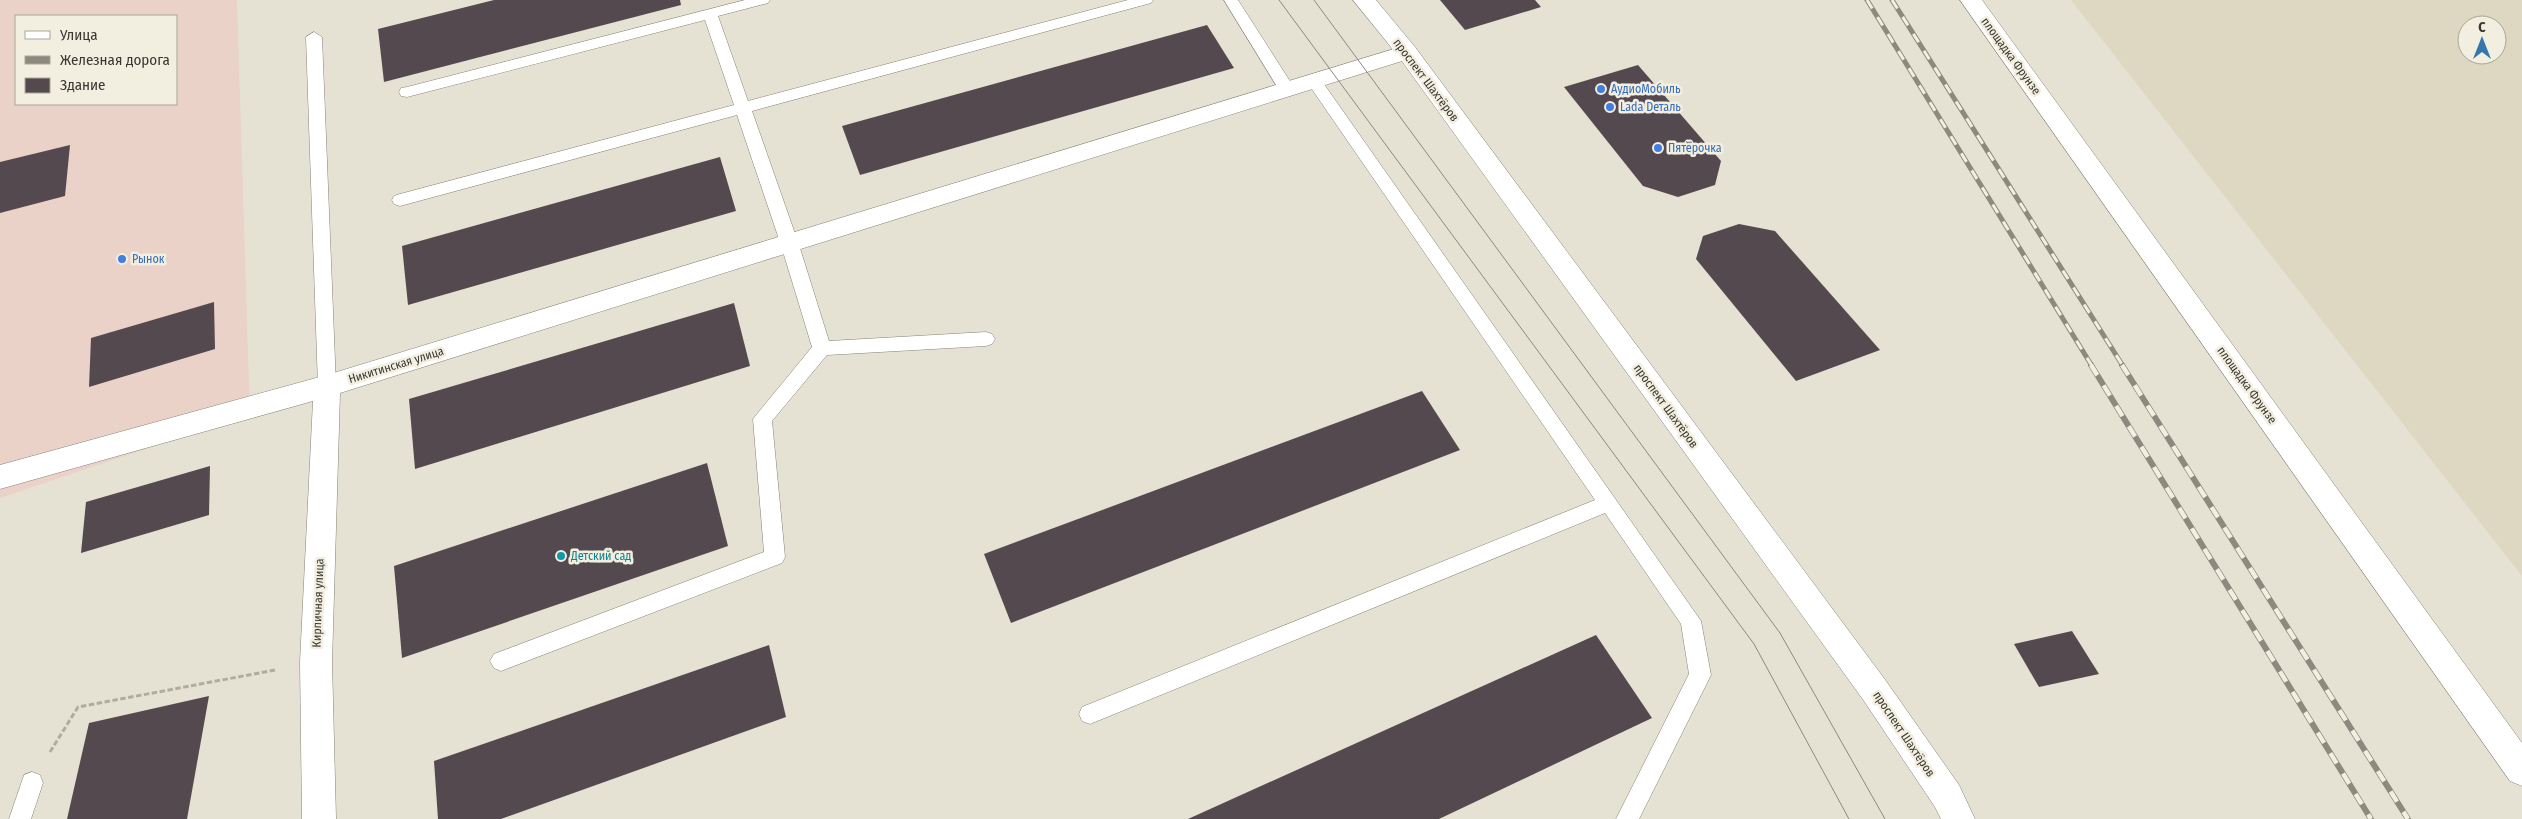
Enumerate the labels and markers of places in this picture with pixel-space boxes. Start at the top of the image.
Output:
place label: АудиоМобиль [1611,82,1681,96]
marker: АудиоМобиль [1595,83,1607,95]
place label: Lada Dеталь [1620,100,1681,114]
marker: Lada Dеталь [1604,101,1616,113]
place label: Пятёрочка [1668,141,1722,155]
marker: Пятёрочка [1652,142,1664,154]
place label: Рынок [132,252,165,266]
marker: Рынок [116,253,128,265]
place label: Детский сад [570,549,631,563]
marker: Детский сад [555,550,567,562]

